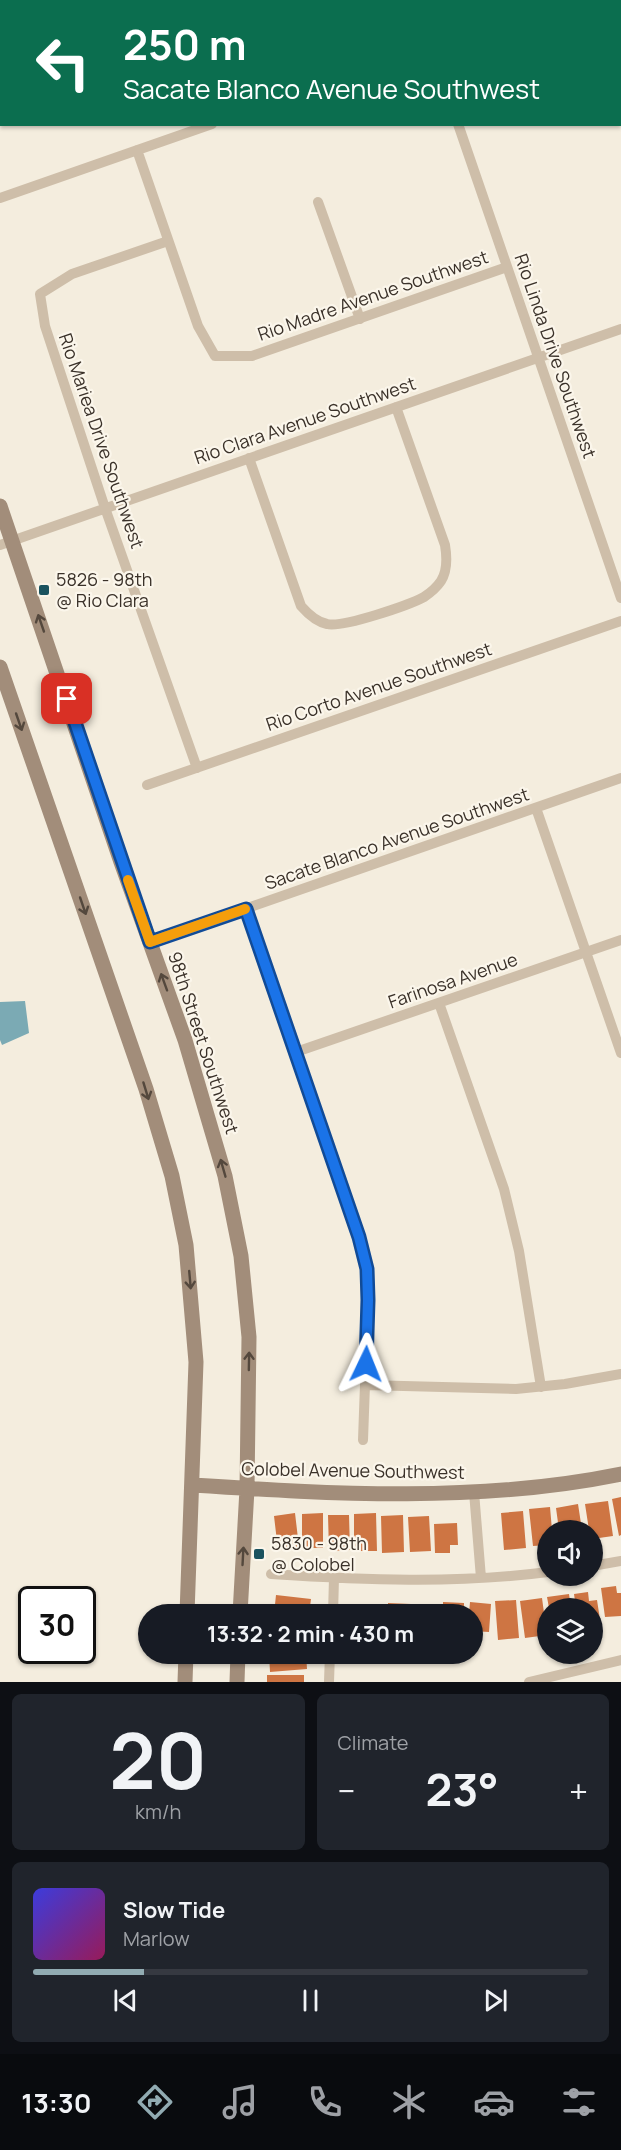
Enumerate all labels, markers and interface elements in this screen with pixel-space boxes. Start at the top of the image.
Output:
text: 250 m [123,15,246,73]
icon: left [24,24,102,102]
text: Sacate Blanco Avenue Southwest [123,70,540,107]
street label: Rio Madre Avenue Southwest [254,244,491,346]
street label: Rio Linda Drive Southwest [510,250,602,461]
street label: Rio Mariea Drive Southwest [54,330,150,552]
street label: Rio Clara Avenue Southwest [191,371,419,469]
place label: 5826 - 98th @ Rio Clara [56,567,153,612]
marker: 5826 - 98th @ Rio Clara [37,583,51,597]
one-way arrow [34,614,45,633]
street label: Rio Corto Avenue Southwest [263,636,495,736]
pin [41,673,92,724]
icon: arrive [50,682,83,715]
one-way arrow [15,712,26,731]
street label: Sacate Blanco Avenue Southwest [261,781,532,895]
one-way arrow [79,896,90,915]
street label: Farinosa Avenue [385,947,521,1013]
street label: 98th Street Southwest [163,948,245,1137]
one-way arrow [158,973,169,992]
one-way arrow [142,1081,153,1100]
one-way arrow [217,1159,228,1178]
one-way arrow [185,1270,196,1290]
position arrow [334,1332,398,1396]
one-way arrow [243,1351,254,1371]
street label: Colobel Avenue Southwest [241,1456,465,1484]
map controls [537,1520,603,1664]
button: sound [537,1520,603,1586]
place label: 5830 - 98th @ Colobel [271,1531,367,1576]
one-way arrow [238,1546,249,1566]
marker: 5830 - 98th @ Colobel [252,1547,266,1561]
speed limit sign: 30 [18,1586,96,1664]
button: layers [537,1598,603,1664]
text: 13:32 · 2 min · 430 m [207,1619,414,1649]
text: 20 [109,1706,207,1812]
text: Climate [338,1729,409,1756]
text: 23° [426,1758,499,1820]
text: − [338,1768,355,1813]
text: + [569,1768,588,1813]
text: km/h [135,1798,182,1825]
text: Slow Tide [123,1895,225,1925]
text: Marlow [123,1925,190,1952]
icon: previous [109,1984,142,2017]
icon: pause [294,1984,327,2017]
icon: next [479,1984,512,2017]
icon: directions [134,2081,176,2123]
icon: music [219,2081,261,2123]
icon: phone [304,2081,346,2123]
icon: climate [388,2081,430,2123]
icon: car [473,2081,515,2123]
icon: filters [558,2081,600,2123]
text: 13:30 [21,2084,92,2121]

